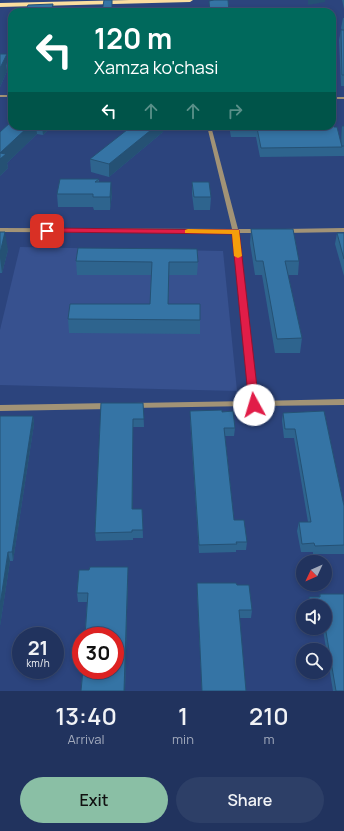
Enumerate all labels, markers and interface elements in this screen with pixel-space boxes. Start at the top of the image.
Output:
text: 120 m [94,19,172,57]
icon: left [28,24,80,76]
text: Xamza ko'chasi [94,55,219,79]
icon: left [98,100,120,122]
icon: ahead [140,100,162,122]
icon: ahead [182,100,204,122]
icon: right [224,100,246,122]
pin [30,214,64,248]
icon: arrive [36,220,58,242]
position arrow [233,384,275,426]
north arrow [296,555,332,591]
map controls [296,555,332,679]
button: sound [296,599,332,635]
speed limit sign: 30 [72,627,124,679]
text: 21 [28,634,48,661]
button: search [296,643,332,679]
text: km/h [26,656,50,670]
text: 13:40 [55,699,117,732]
text: 1 [178,699,188,732]
text: 210 [249,699,289,732]
text: Arrival [67,730,105,748]
text: min [172,730,194,748]
text: m [263,730,274,748]
button: Exit [20,777,168,823]
button: Share [176,777,324,823]

